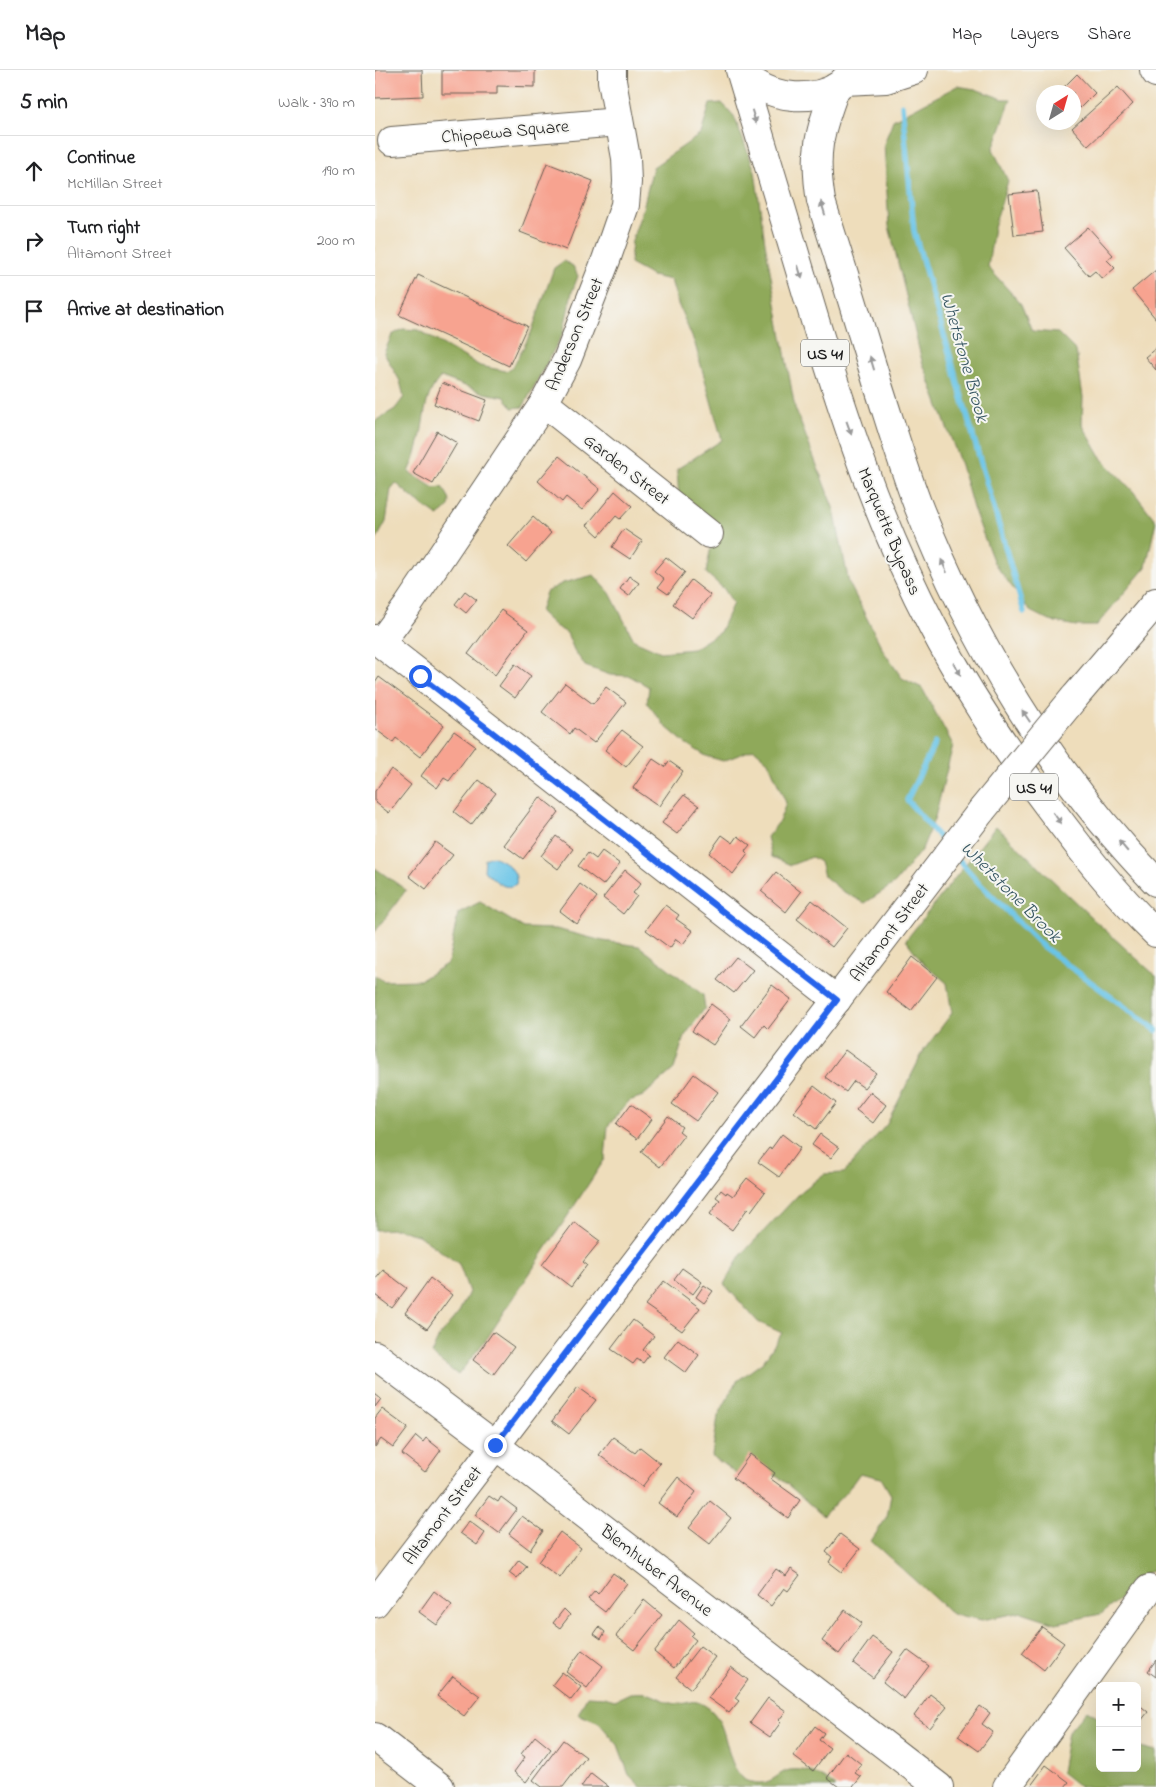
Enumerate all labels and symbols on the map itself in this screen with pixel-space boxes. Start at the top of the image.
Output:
north arrow [1036,85,1081,130]
one-way arrow [750,109,758,124]
street label: Chippewa Square [440,114,571,152]
one-way arrow [819,200,827,215]
one-way arrow [797,265,805,280]
street label: Anderson Street [540,274,611,396]
water label: Whetstone Brook [932,290,995,426]
road number: US 41 [801,340,849,366]
one-way arrow [867,356,875,371]
one-way arrow [846,420,853,435]
street label: Garden Street [577,428,675,513]
street label: Marquette Bypass [849,464,927,600]
one-way arrow [939,559,947,573]
one-way arrow [953,662,961,676]
route start [409,665,432,688]
one-way arrow [1021,709,1031,723]
road number: US 41 [1010,774,1058,800]
one-way arrow [1052,811,1063,824]
water label: Whetstone Brook [954,836,1067,950]
one-way arrow [1118,839,1129,852]
street label: Altamont Street [845,878,936,988]
route end [484,1434,507,1457]
street label: Altamont Street [398,1461,489,1571]
street label: Blemhuber Avenue [593,1519,718,1624]

